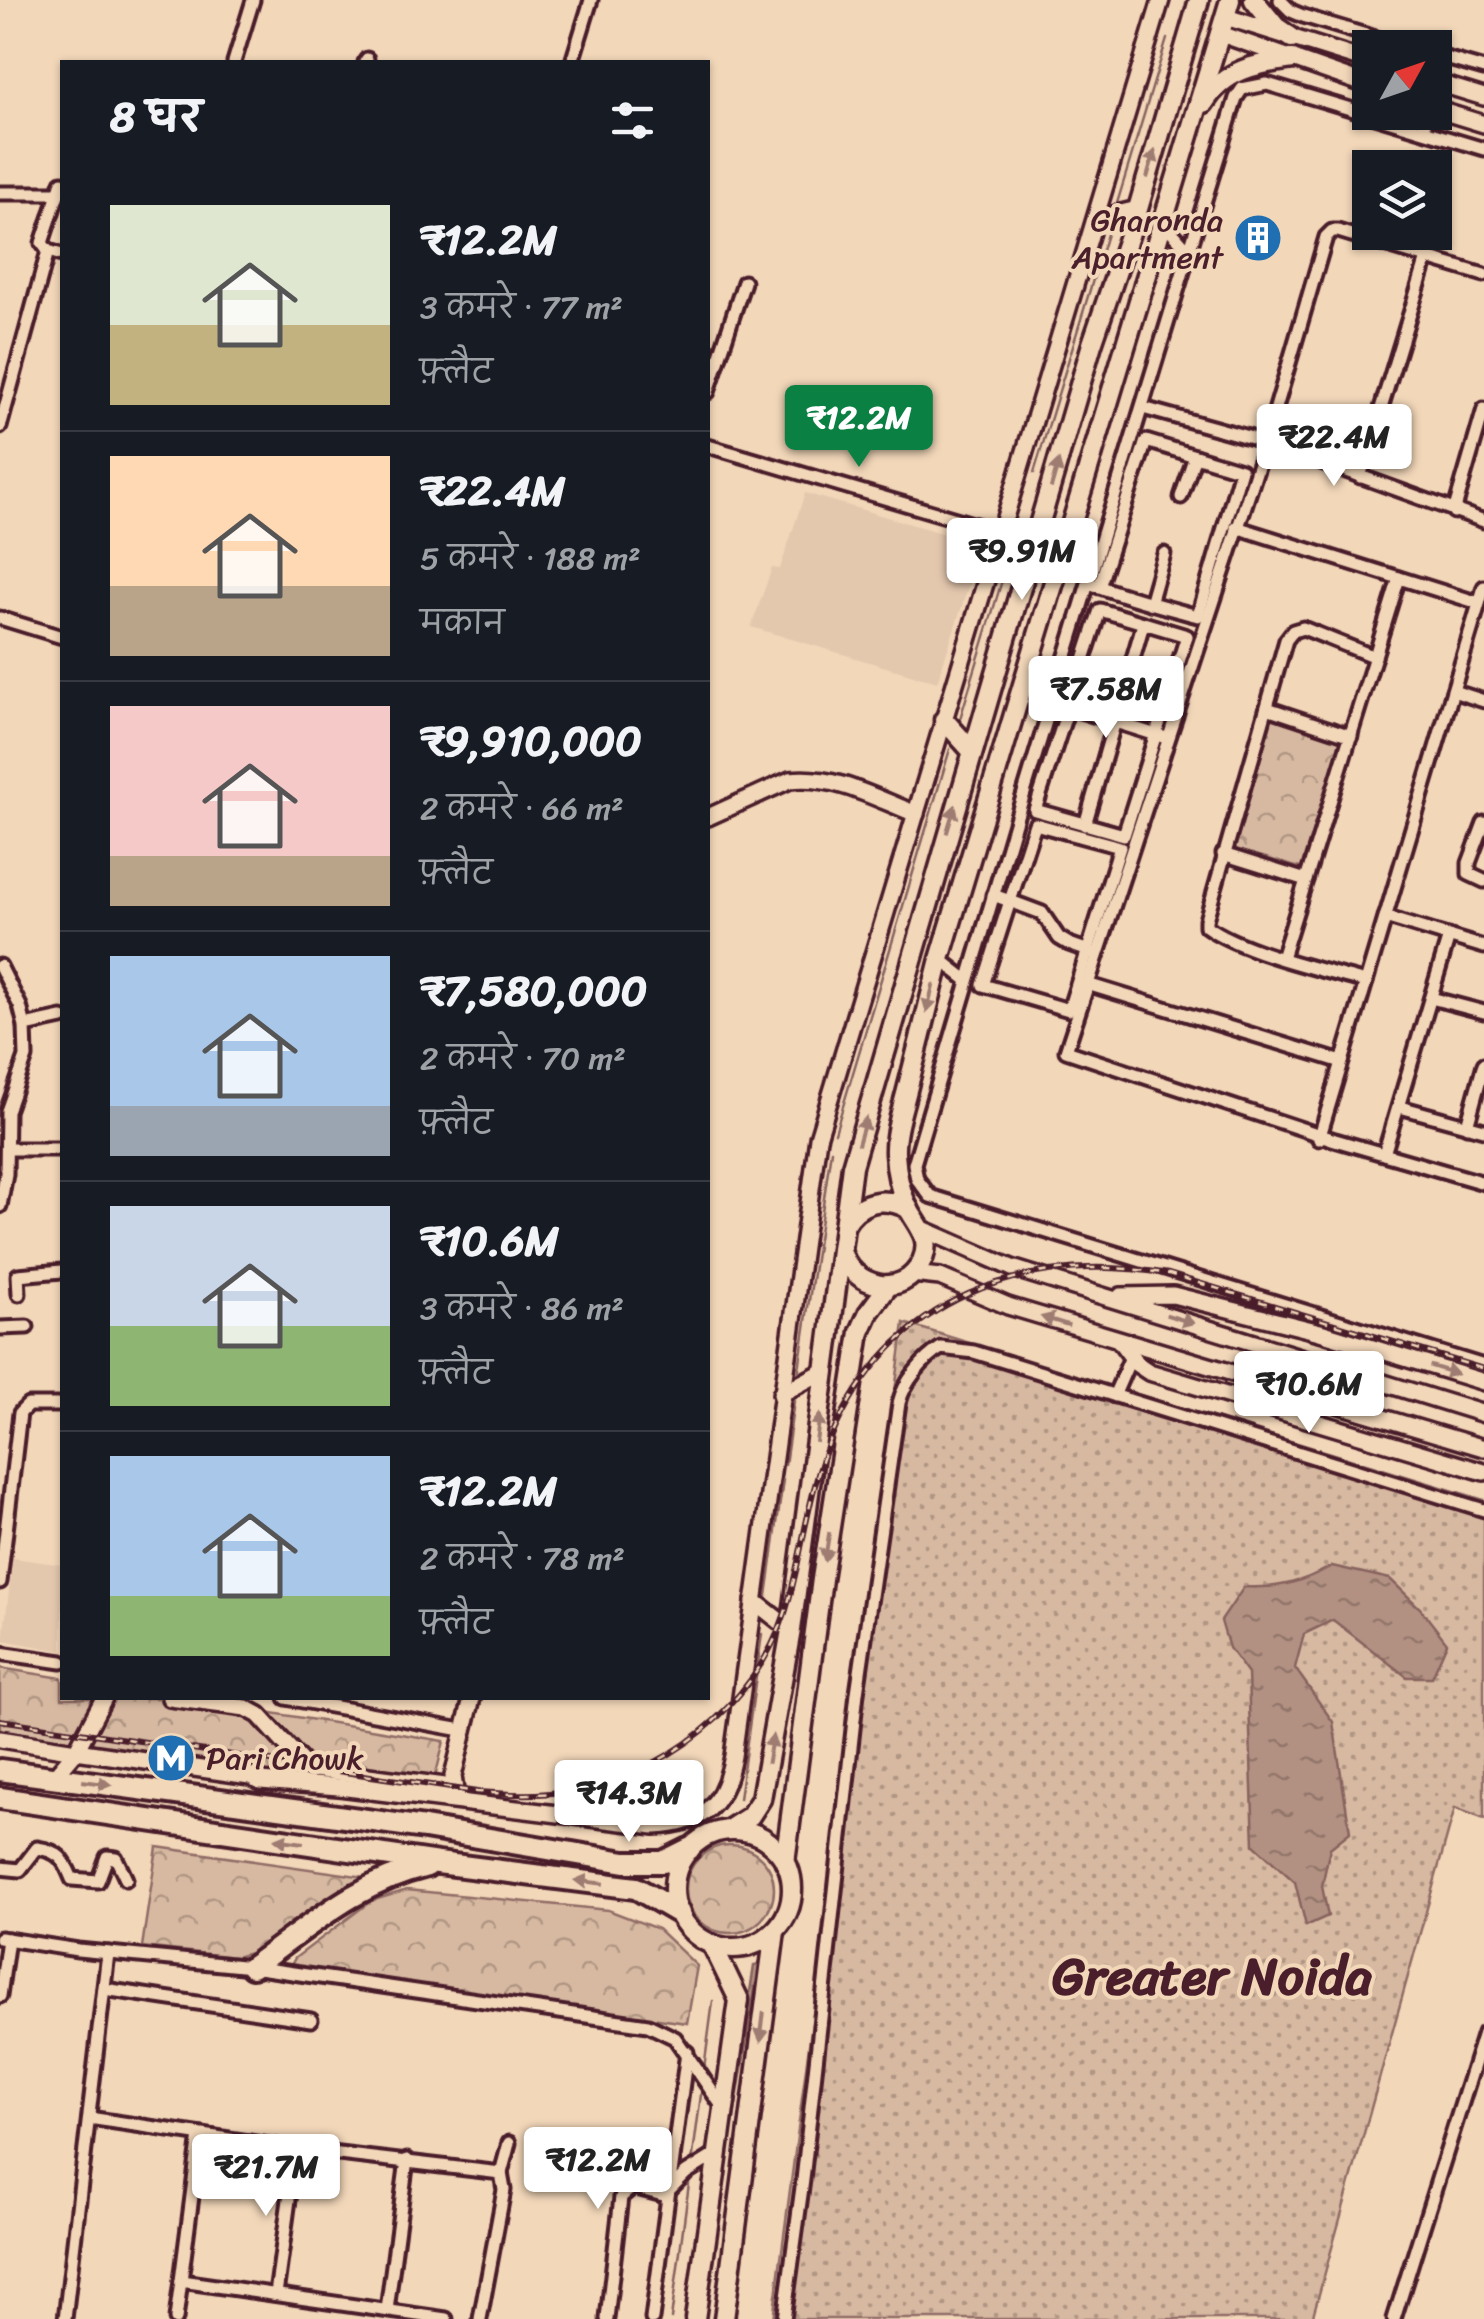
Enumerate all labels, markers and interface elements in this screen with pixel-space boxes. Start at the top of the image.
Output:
north arrow [1352,30,1452,130]
map controls [1352,30,1452,250]
text: 8 घर [110,80,202,154]
icon: filters [605,93,660,148]
one-way arrow [1144,148,1159,179]
button: layers [1352,150,1452,250]
place label: Gharonda Apartment [1071,192,1224,286]
text: ₹12.2M [420,203,557,277]
building icon: Gharonda Apartment [1232,212,1284,264]
icon: home [190,245,310,365]
text: 3 कमरे · 77 m² [420,279,623,336]
text: फ़्लैट [420,344,493,401]
pin: ₹12.2M [778,385,940,470]
text: ₹12.2M [807,389,911,446]
pin: ₹22.4M [1253,404,1415,489]
text: ₹22.4M [1279,408,1389,465]
text: ₹22.4M [420,454,565,528]
one-way arrow [1048,459,1063,489]
icon: home [190,496,310,616]
pin: ₹9.91M [941,518,1103,603]
text: ₹9.91M [969,522,1075,579]
text: 5 कमरे · 188 m² [420,530,641,587]
text: मकान [420,595,505,652]
pin: ₹7.58M [1025,656,1187,741]
text: ₹7.58M [1051,660,1161,717]
text: ₹9,910,000 [420,704,642,778]
icon: home [190,746,310,866]
text: 2 कमरे · 66 m² [420,780,624,837]
one-way arrow [945,804,960,834]
text: फ़्लैट [420,845,493,902]
text: ₹7,580,000 [420,954,647,1028]
one-way arrow [922,983,937,1014]
icon: home [190,996,310,1116]
text: 2 कमरे · 70 m² [420,1030,626,1087]
text: फ़्लैट [420,1095,493,1152]
one-way arrow [854,1116,870,1147]
text: ₹10.6M [420,1204,559,1278]
icon: home [190,1246,310,1366]
text: 3 कमरे · 86 m² [420,1280,624,1337]
one-way arrow [1040,1312,1070,1327]
one-way arrow [1165,1312,1195,1327]
text: फ़्लैट [420,1345,493,1402]
pin: ₹10.6M [1228,1351,1390,1436]
text: ₹10.6M [1256,1355,1362,1412]
one-way arrow [1429,1363,1460,1378]
one-way arrow [810,1412,826,1443]
text: ₹12.2M [420,1454,557,1528]
icon: home [190,1496,310,1616]
text: 2 कमरे · 78 m² [420,1530,625,1587]
one-way arrow [819,1532,834,1563]
text: फ़्लैट [420,1595,493,1652]
place label: Pari Chowk [206,1730,364,1787]
metro station icon: Pari Chowk [145,1732,197,1784]
one-way arrow [763,1733,778,1765]
pin: ₹14.3M [548,1760,710,1845]
text: ₹14.3M [577,1764,682,1821]
one-way arrow [81,1776,113,1792]
one-way arrow [273,1832,304,1848]
one-way arrow [573,1874,604,1890]
district label: Greater Noida [1052,1931,1373,2023]
one-way arrow [754,2012,770,2044]
pin: ₹12.2M [517,2127,679,2212]
text: ₹12.2M [546,2131,650,2188]
pin: ₹21.7M [185,2134,347,2219]
text: ₹21.7M [214,2138,318,2195]

